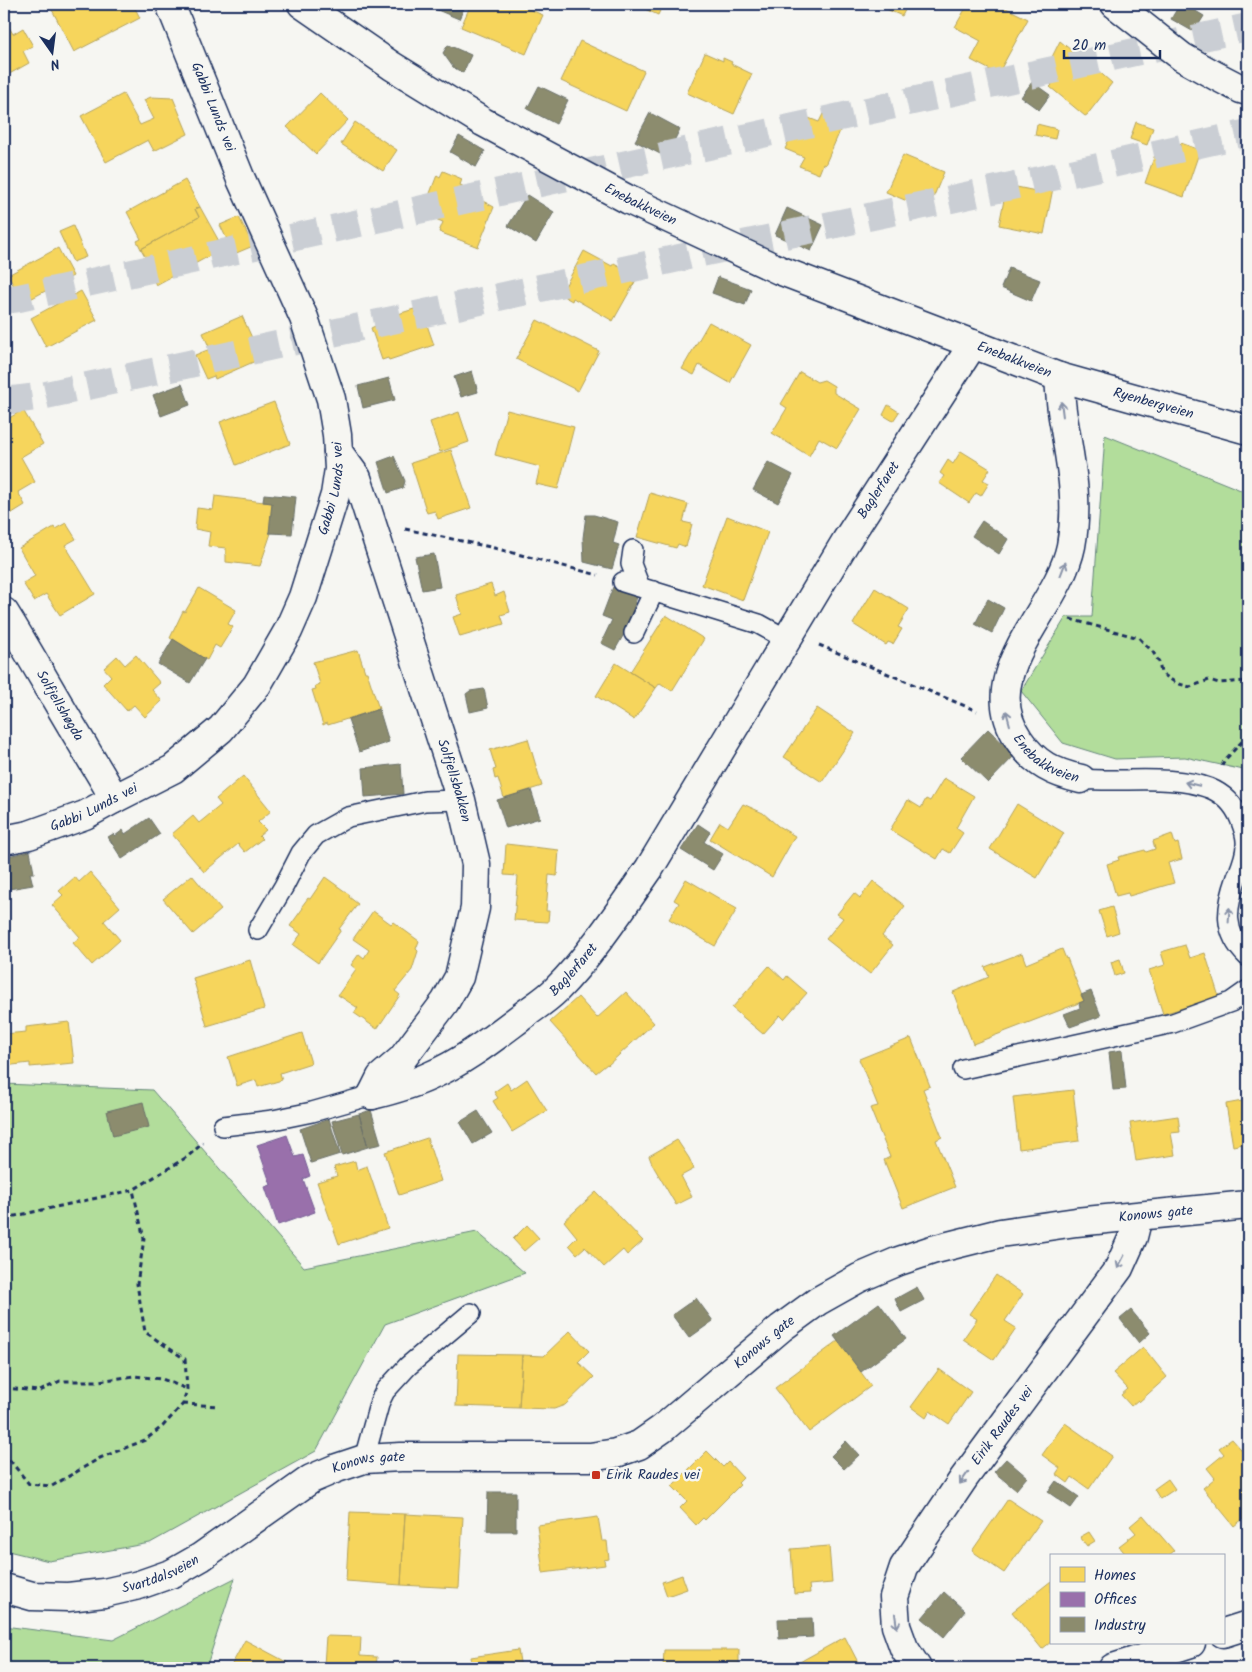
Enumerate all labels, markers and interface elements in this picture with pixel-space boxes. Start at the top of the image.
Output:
north arrow [28,28,78,78]
scale bar [1064,28,1161,60]
text: 20 m [1072,34,1106,58]
text: N [48,52,62,75]
street label: Gabbi Lunds vei [185,59,241,156]
street label: Enebakkveien [600,178,680,232]
street label: Enebakkveien [974,336,1055,384]
street label: Ryenbergveien [1111,382,1196,425]
one-way arrow [1057,402,1067,418]
street label: Gabbi Lunds vei [312,441,350,538]
street label: Baglerfaret [852,457,906,523]
one-way arrow [1058,562,1068,577]
street label: Solfjellshøgda [30,666,89,746]
one-way arrow [1003,710,1012,726]
street label: Enebakkveien [1007,729,1081,789]
street label: Solfjellsbakken [431,736,477,824]
street label: Gabbi Lunds vei [47,777,142,838]
one-way arrow [1184,779,1200,788]
one-way arrow [1224,907,1233,923]
street label: Baglerfaret [544,938,604,1002]
street label: Konows gate [1118,1199,1195,1229]
one-way arrow [1116,1254,1125,1269]
street label: Konows gate [729,1310,800,1375]
street label: Eirik Raudes vei [966,1381,1039,1470]
street label: Konows gate [328,1446,406,1480]
place label: Eirik Raudes vei [606,1464,700,1486]
marker: Eirik Raudes vei [590,1469,602,1481]
one-way arrow [959,1471,969,1485]
street label: Svartdalsveien [120,1549,204,1600]
legend [1050,1554,1224,1644]
text: Homes [1094,1564,1137,1588]
text: Offices [1094,1588,1137,1612]
one-way arrow [891,1612,901,1628]
text: Industry [1094,1614,1147,1638]

